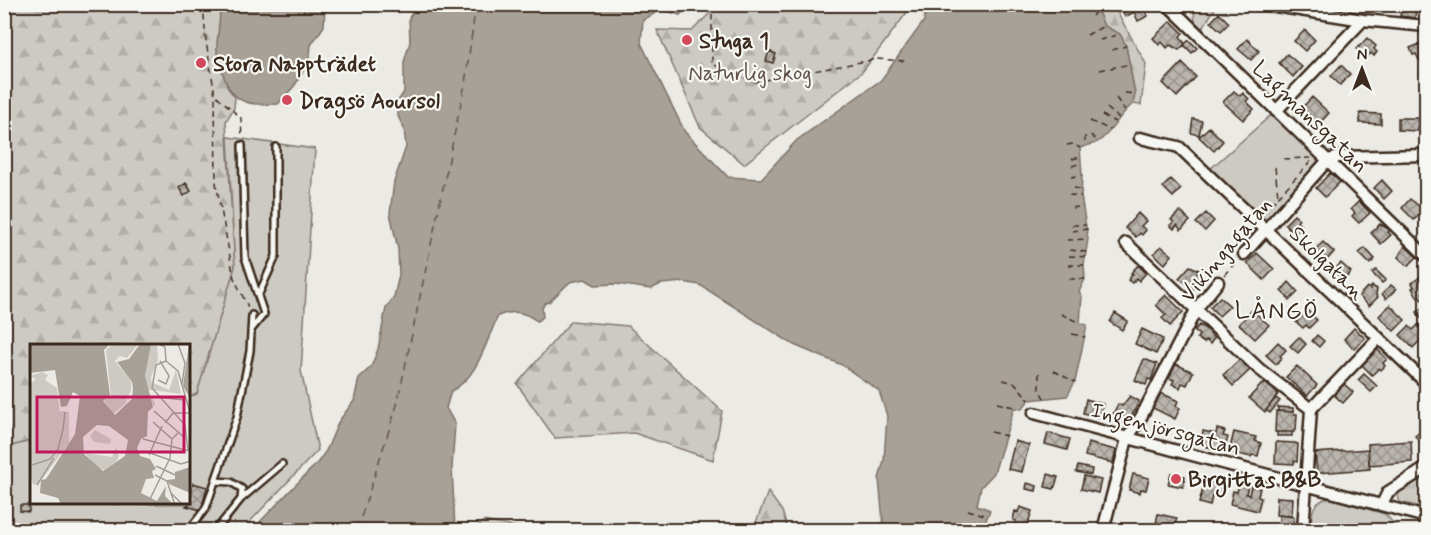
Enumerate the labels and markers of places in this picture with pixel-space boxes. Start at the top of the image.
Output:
place label: Stuga 1 [699,28,769,57]
marker: Stuga 1 [680,33,694,47]
place label: Stora Nappträdet [213,51,376,79]
marker: Stora Nappträdet [194,56,208,70]
place label: Dragsö Aoursol [299,88,441,119]
marker: Dragsö Aoursol [280,93,294,107]
place label: Birgittas B&B [1188,467,1321,498]
marker: Birgittas B&B [1169,472,1183,486]

